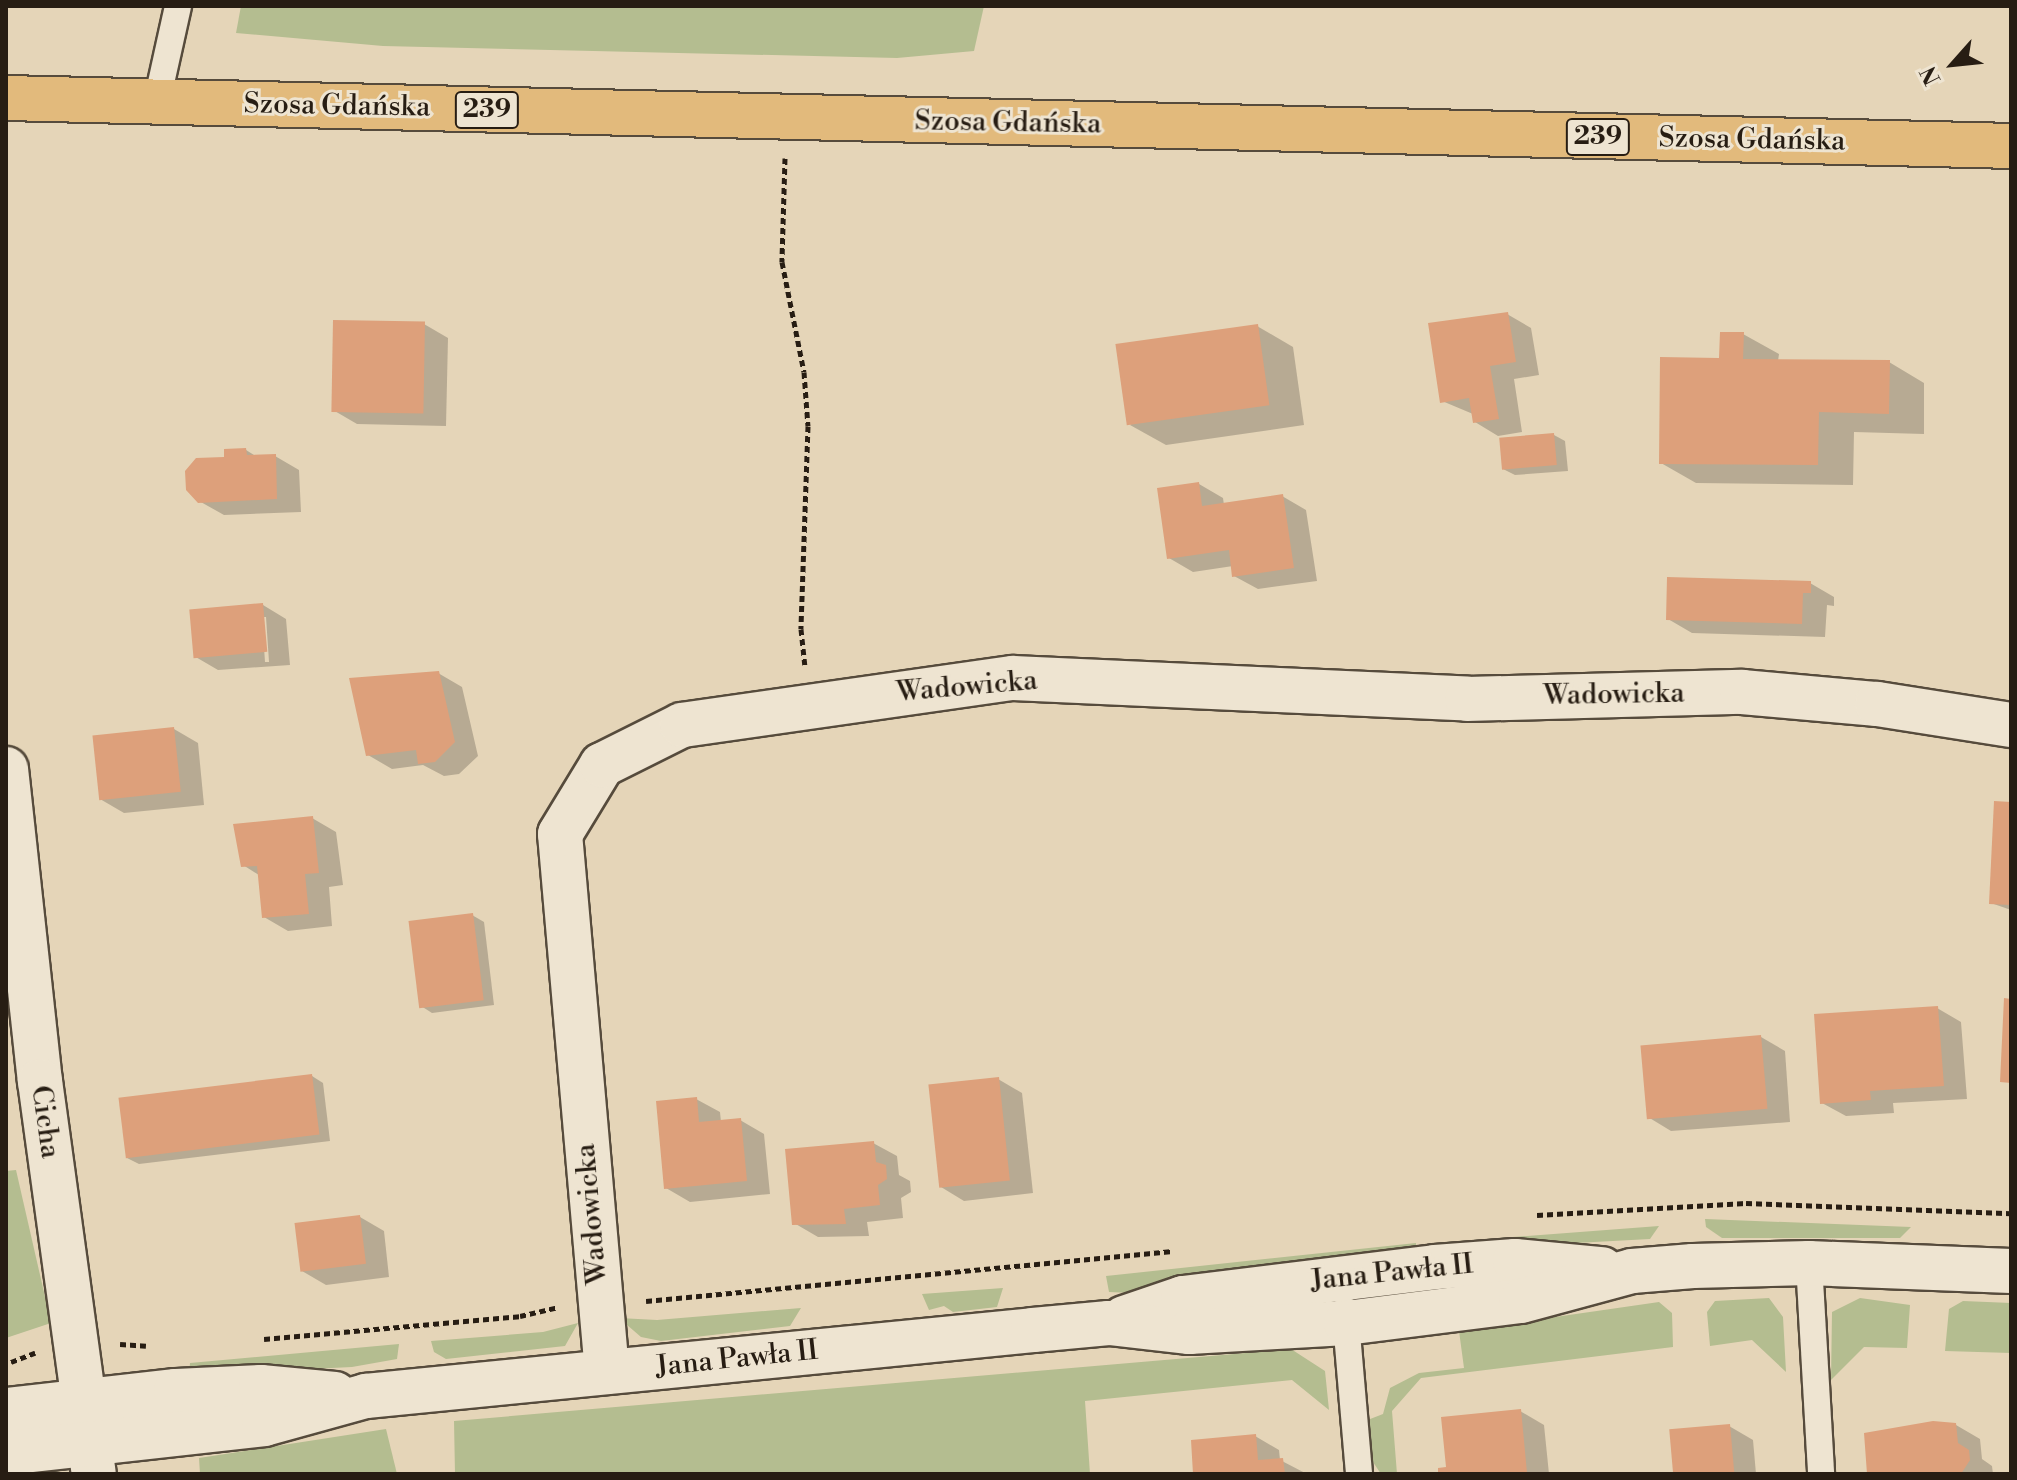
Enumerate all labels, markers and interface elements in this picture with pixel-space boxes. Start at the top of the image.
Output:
north arrow [1913,24,1993,104]
text: N [1915,61,1947,89]
street label: Szosa Gdańska [243,88,431,124]
road number: 239 [453,88,521,132]
street label: Szosa Gdańska [914,105,1102,141]
road number: 239 [1564,115,1632,159]
street label: Szosa Gdańska [1658,122,1846,158]
street label: Wadowicka [895,664,1039,710]
street label: Wadowicka [1543,677,1685,713]
street label: Cicha [23,1083,67,1161]
street label: Wadowicka [569,1142,615,1286]
street label: Jana Pawła II [1309,1248,1475,1298]
street label: Jana Pawła II [654,1334,820,1384]

